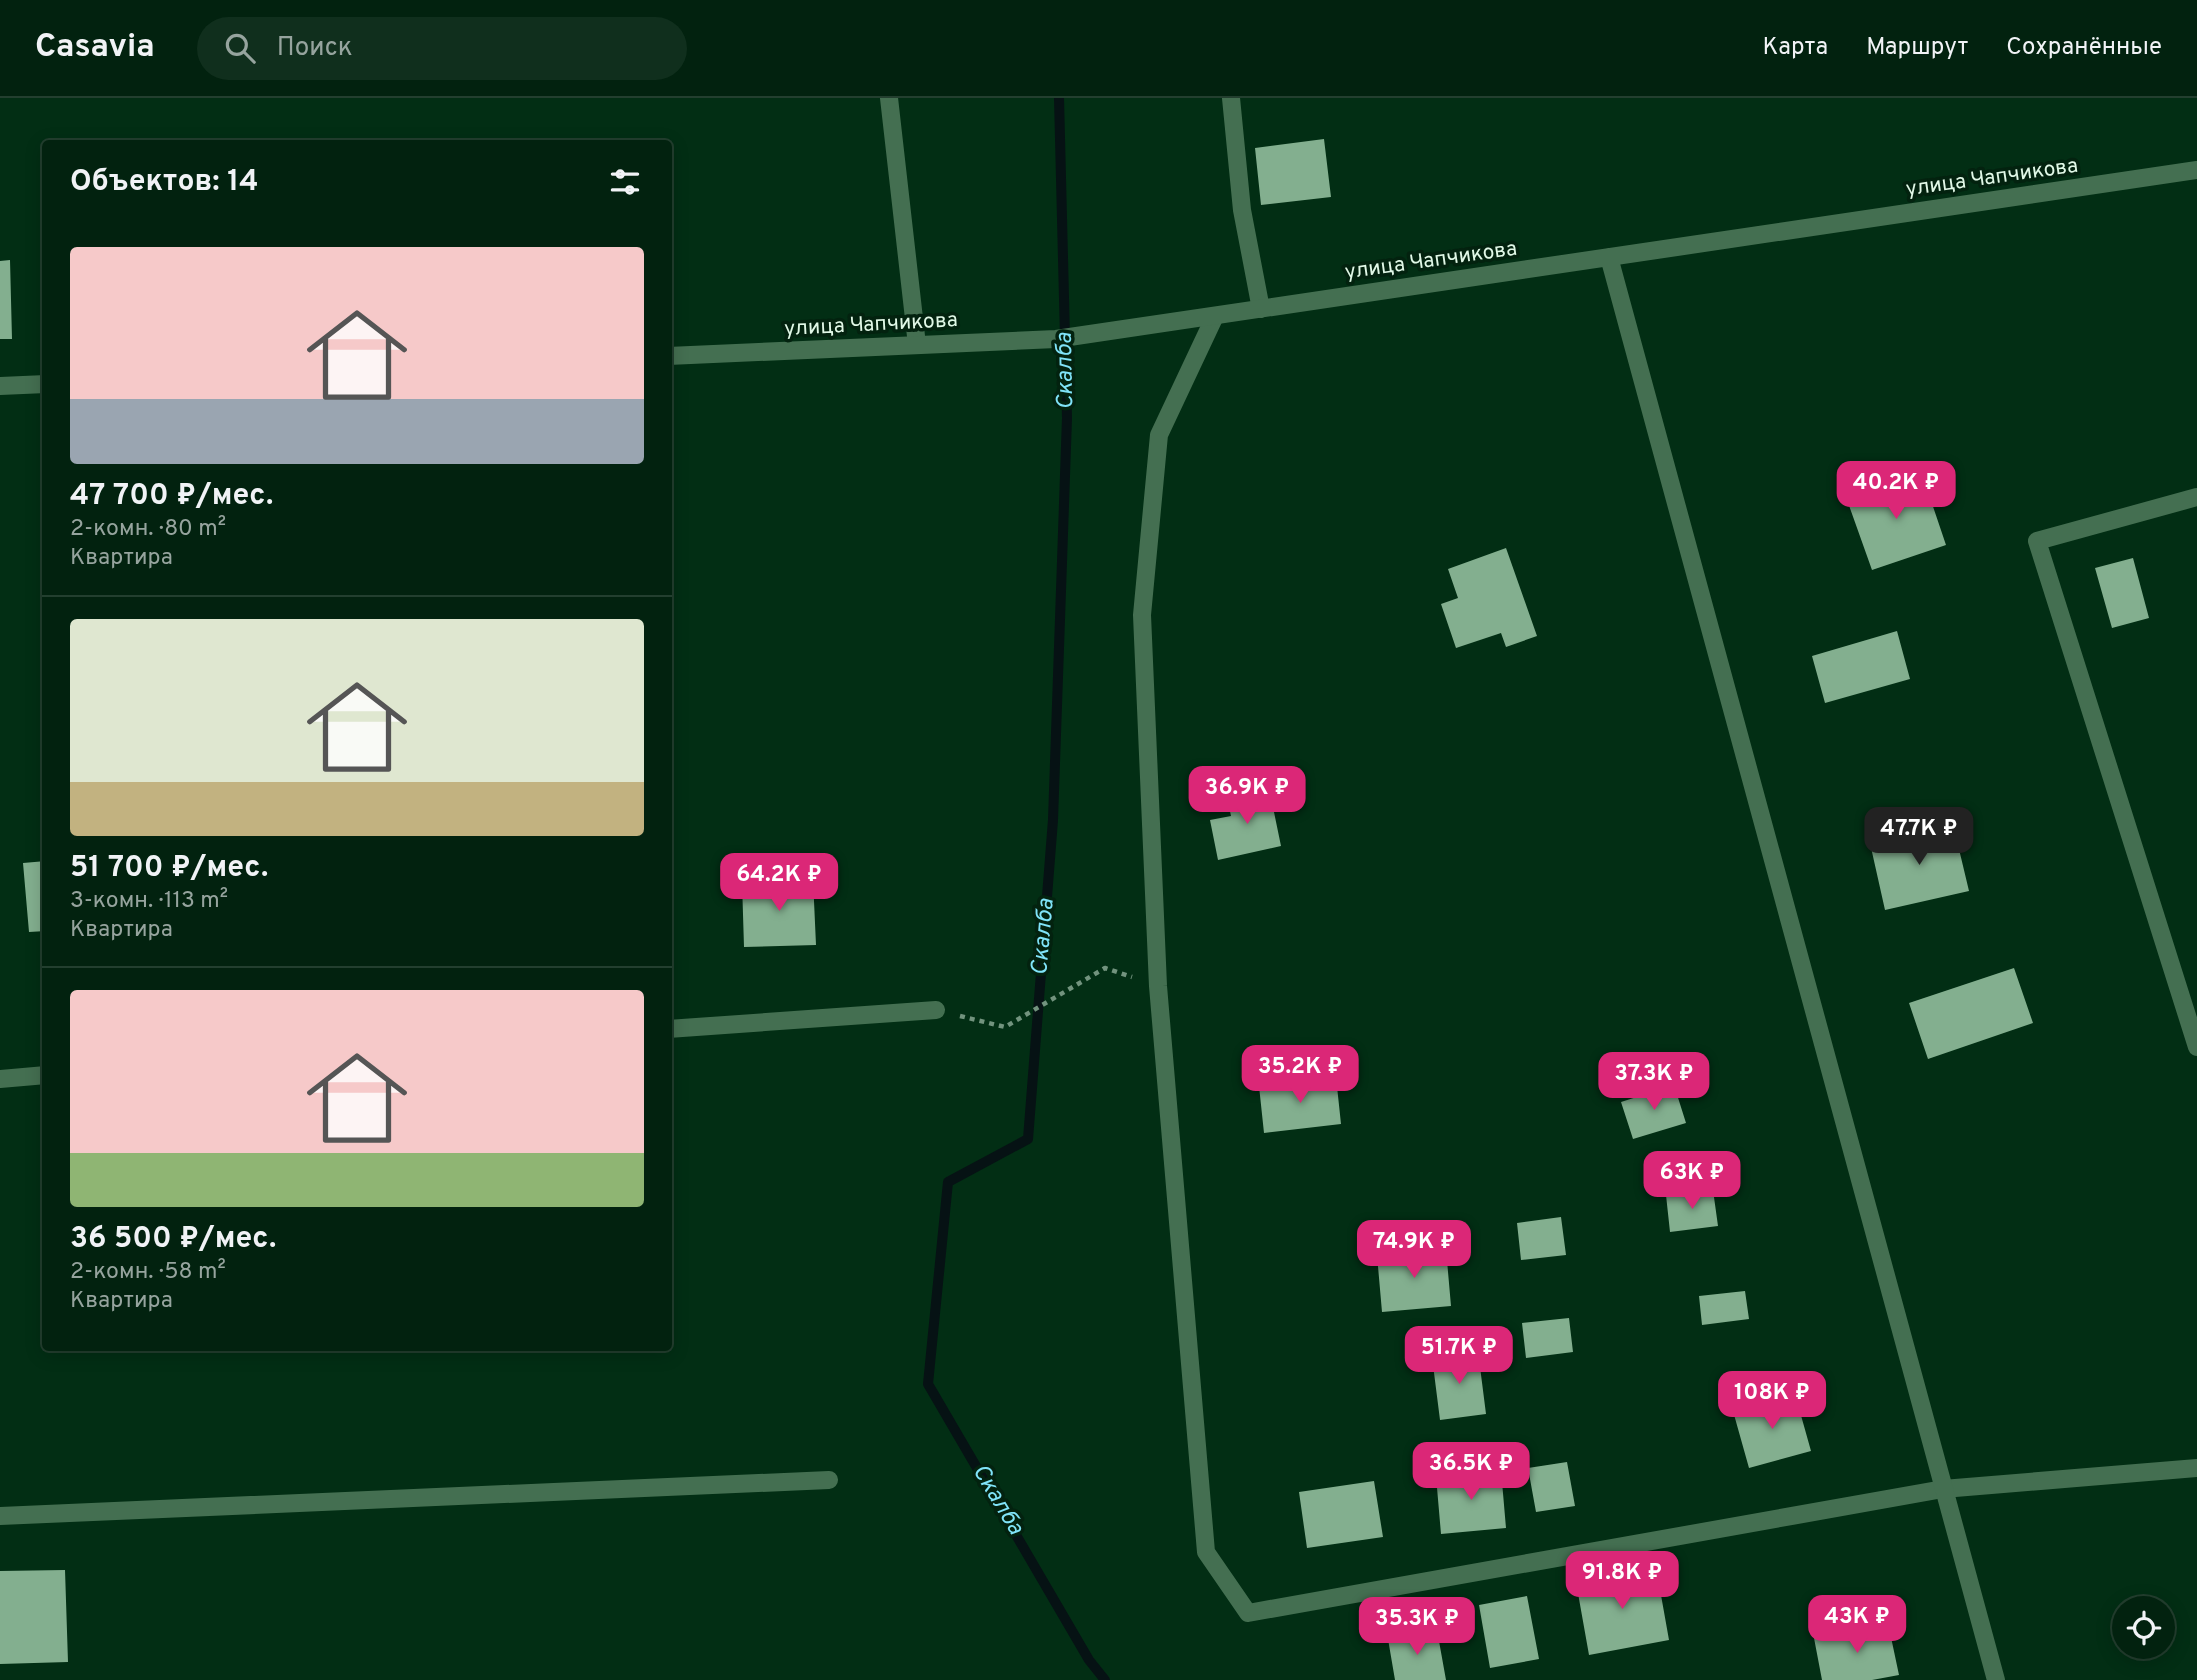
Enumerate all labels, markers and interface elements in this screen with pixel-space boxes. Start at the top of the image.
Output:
search box [197,17,687,80]
text: Casavia [35,27,155,69]
icon: search [221,29,259,67]
text: Поиск [277,32,353,65]
text: Карта [1762,33,1828,63]
text: Маршрут [1866,33,1968,63]
text: Сохранённые [2006,33,2162,63]
street label: улица Чапчикова [1904,153,2080,203]
icon: filters [606,163,644,201]
text: Объектов: 14 [70,164,258,201]
street label: улица Чапчикова [1343,236,1519,286]
icon: home [294,292,420,418]
street label: улица Чапчикова [784,307,958,343]
water label: Скалба [1051,332,1081,410]
pin: 40.2K ₽ [1831,462,1961,521]
text: 40.2K ₽ [1853,469,1939,498]
text: 47 700 ₽/мес. [70,478,273,515]
text: 2-комн. · 80 m² [70,515,226,544]
text: Квартира [70,544,173,573]
icon: home [294,664,420,790]
pin: 36.9K ₽ [1182,766,1312,826]
text: 36.9K ₽ [1205,774,1289,803]
pin: 47.7K ₽ [1854,808,1984,867]
text: 47.7K ₽ [1880,815,1958,844]
text: 51 700 ₽/мес. [70,850,268,887]
pin: 64.2K ₽ [714,854,844,913]
text: 64.2K ₽ [736,861,822,890]
text: 3-комн. · 113 m² [70,887,228,916]
water label: Скалба [1026,897,1062,977]
text: Квартира [70,916,173,945]
icon: home [294,1035,420,1161]
pin: 35.2K ₽ [1235,1046,1365,1105]
pin: 37.3K ₽ [1589,1052,1719,1112]
text: 35.2K ₽ [1258,1053,1342,1082]
text: 37.3K ₽ [1614,1060,1694,1089]
pin: 63K ₽ [1643,1152,1741,1211]
text: 63K ₽ [1660,1159,1724,1188]
pin: 74.9K ₽ [1349,1220,1479,1280]
text: 36 500 ₽/мес. [70,1221,276,1258]
text: 74.9K ₽ [1373,1228,1455,1257]
text: 2-комн. · 58 m² [70,1258,226,1287]
text: Квартира [70,1287,173,1316]
pin: 51.7K ₽ [1394,1326,1524,1386]
text: 51.7K ₽ [1421,1334,1497,1363]
pin: 108K ₽ [1715,1372,1829,1431]
text: 108K ₽ [1734,1379,1810,1408]
pin: 36.5K ₽ [1406,1442,1536,1502]
text: 36.5K ₽ [1429,1450,1513,1479]
water label: Скалба [965,1459,1029,1541]
pin: 91.8K ₽ [1557,1552,1687,1611]
text: 91.8K ₽ [1582,1559,1662,1588]
pin: 43K ₽ [1808,1596,1906,1655]
map controls [2112,1596,2175,1659]
button: locate [2112,1596,2175,1659]
pin: 35.3K ₽ [1352,1598,1482,1657]
text: 43K ₽ [1824,1603,1890,1632]
text: 35.3K ₽ [1375,1605,1459,1634]

